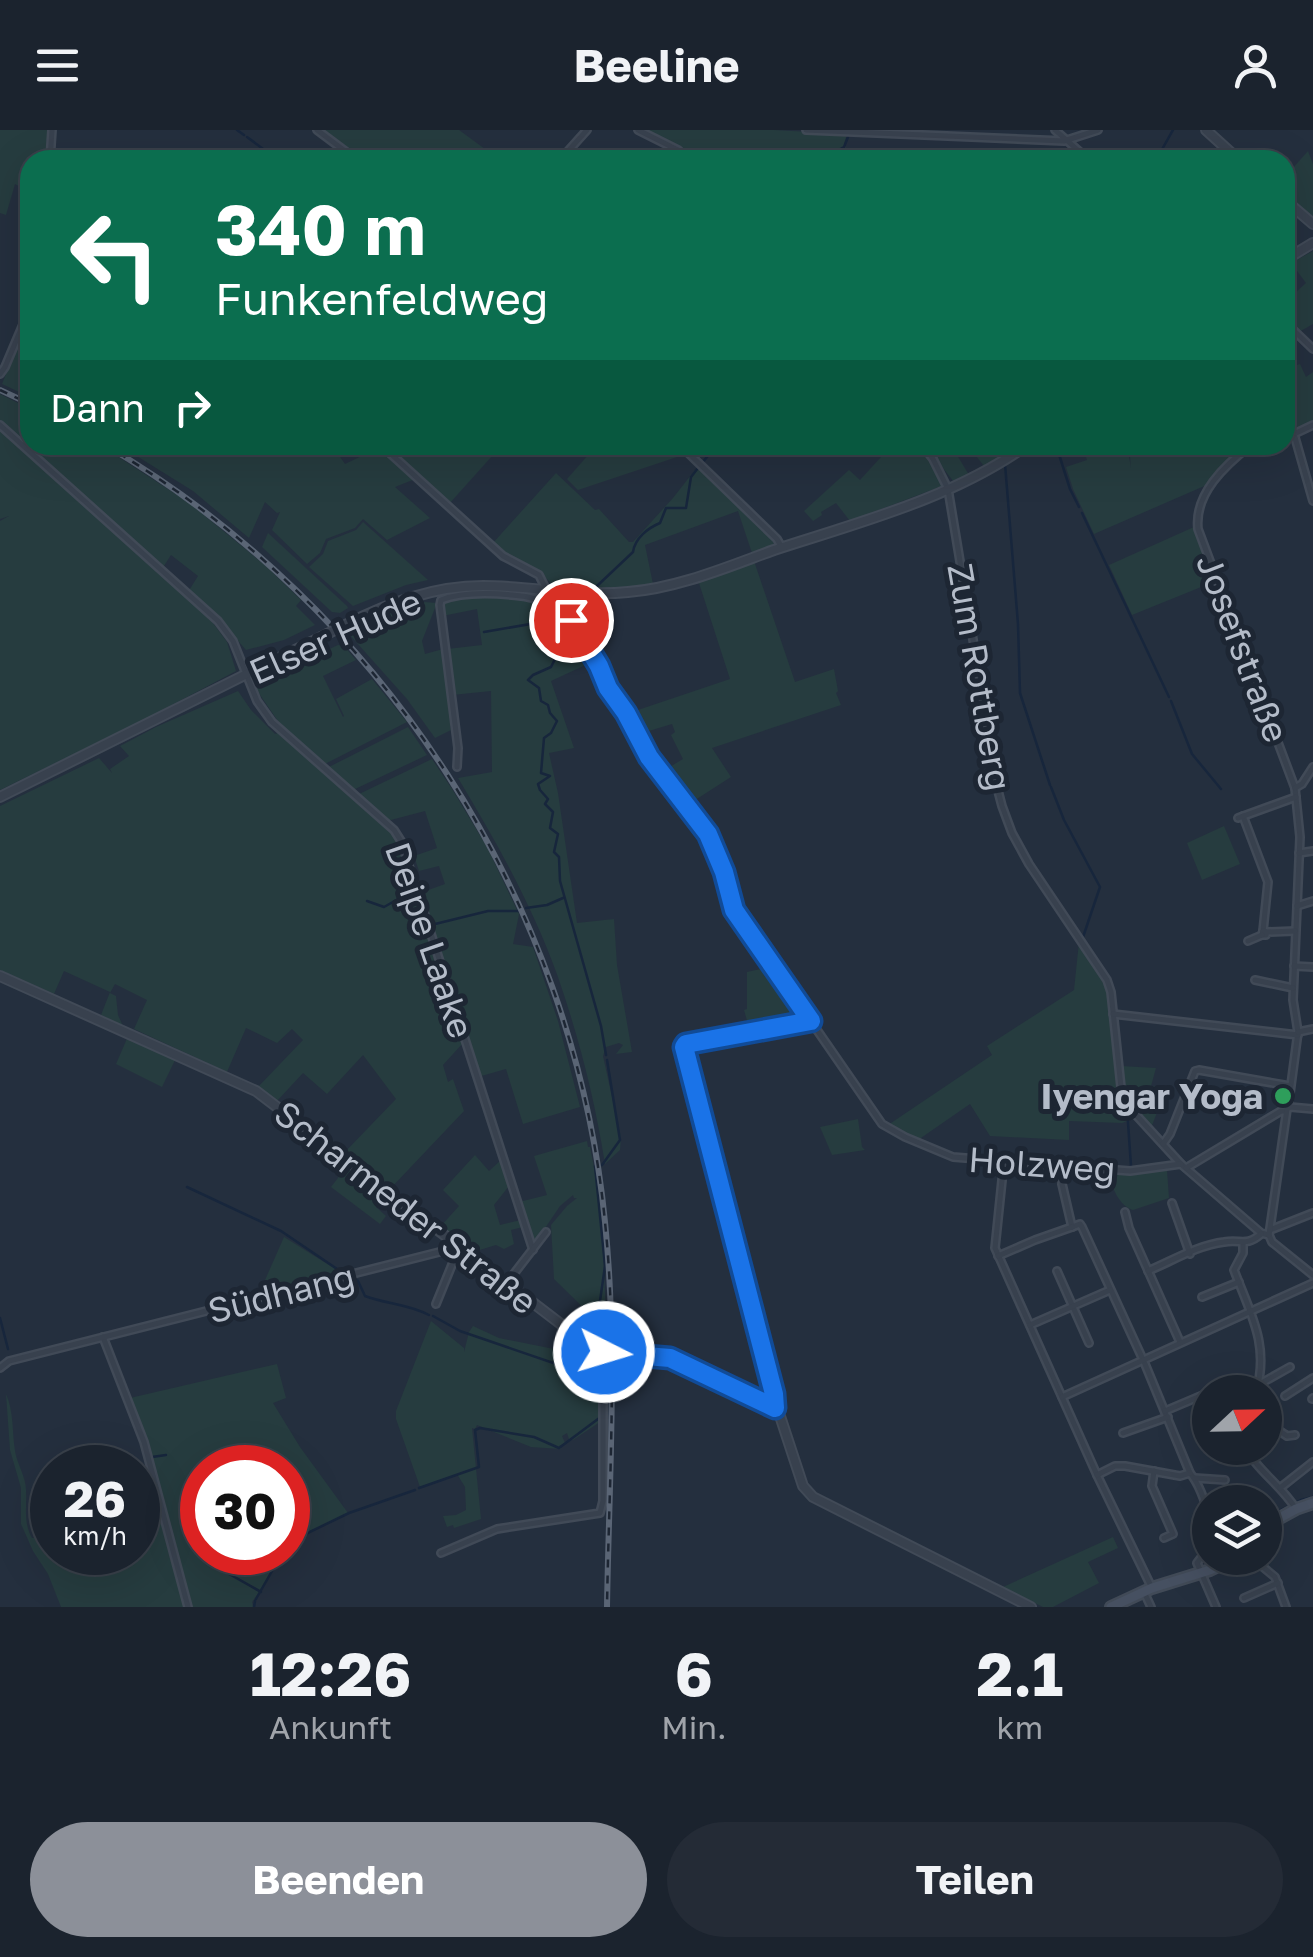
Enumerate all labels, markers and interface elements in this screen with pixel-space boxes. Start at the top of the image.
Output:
icon: menu [30,38,85,93]
text: Beeline [573,38,740,92]
icon: person [1228,38,1283,93]
text: 340 m [215,186,426,270]
icon: left [50,190,180,320]
text: Funkenfeldweg [215,271,548,325]
icon: right [165,380,220,435]
text: Dann [50,385,145,430]
street label: Josefstraße [1188,548,1298,748]
street label: Zum Rottberg [939,560,1021,794]
pin [529,578,614,663]
street label: Elser Hude [243,580,427,692]
icon: arrive [544,593,599,648]
street label: Deipe Laake [377,837,483,1043]
place label: Iyengar Yoga [1041,1075,1263,1117]
marker: Iyengar Yoga [1272,1085,1294,1107]
street label: Scharmeder Straße [266,1092,546,1322]
street label: Holzweg [967,1138,1117,1190]
street label: Südhang [203,1255,359,1331]
position arrow [552,1300,656,1404]
north arrow [1192,1375,1282,1465]
map controls [1192,1375,1282,1575]
speed limit sign: 30 [180,1445,310,1575]
text: 26 [64,1468,126,1528]
button: layers [1192,1485,1282,1575]
text: km/h [63,1520,127,1551]
text: 12:26 [250,1637,411,1709]
text: 6 [675,1637,713,1709]
text: 2.1 [976,1637,1063,1709]
text: Ankunft [269,1708,392,1746]
text: Min. [661,1708,727,1746]
text: km [997,1708,1043,1746]
button: Beenden [30,1822,647,1937]
button: Teilen [667,1822,1283,1937]

